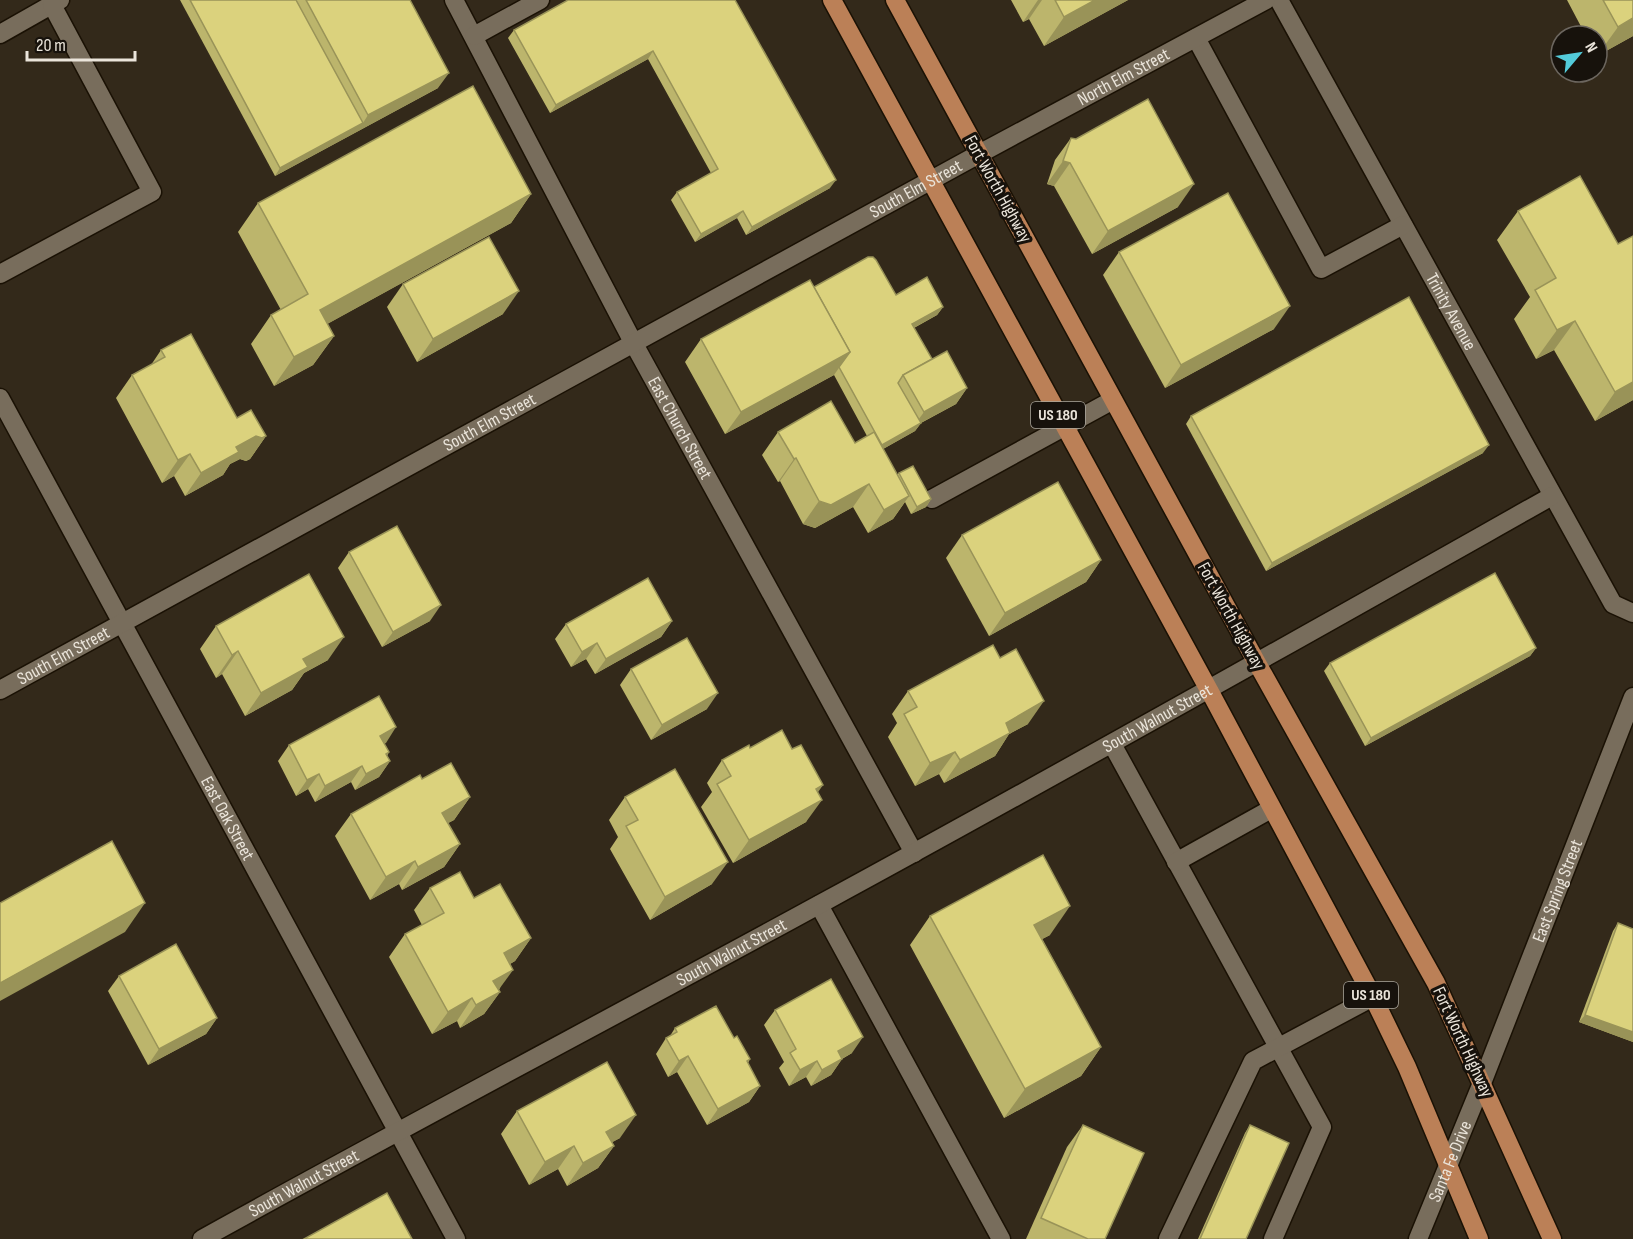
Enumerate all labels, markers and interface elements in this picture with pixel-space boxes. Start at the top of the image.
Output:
scale bar [27,24,135,62]
north arrow [1549,24,1609,84]
text: 20 m [36,35,66,56]
text: N [1580,39,1601,56]
street label: North Elm Street [1074,43,1173,110]
street label: Fort Worth Highway [960,132,1036,246]
street label: South Elm Street [866,155,966,222]
street label: Trinity Avenue [1422,269,1481,354]
street label: East Church Street [644,373,717,483]
street label: South Elm Street [440,388,540,456]
road number: US 180 [1031,402,1085,428]
street label: Fort Worth Highway [1193,559,1269,673]
street label: South Elm Street [13,621,113,689]
street label: South Walnut Street [1099,679,1216,757]
street label: East Oak Street [197,773,259,864]
street label: East Spring Street [1528,836,1587,945]
street label: South Walnut Street [673,914,790,990]
road number: US 180 [1344,982,1398,1008]
street label: Fort Worth Highway [1428,984,1498,1100]
street label: Santa Fe Drive [1424,1118,1476,1205]
street label: South Walnut Street [245,1144,363,1222]

